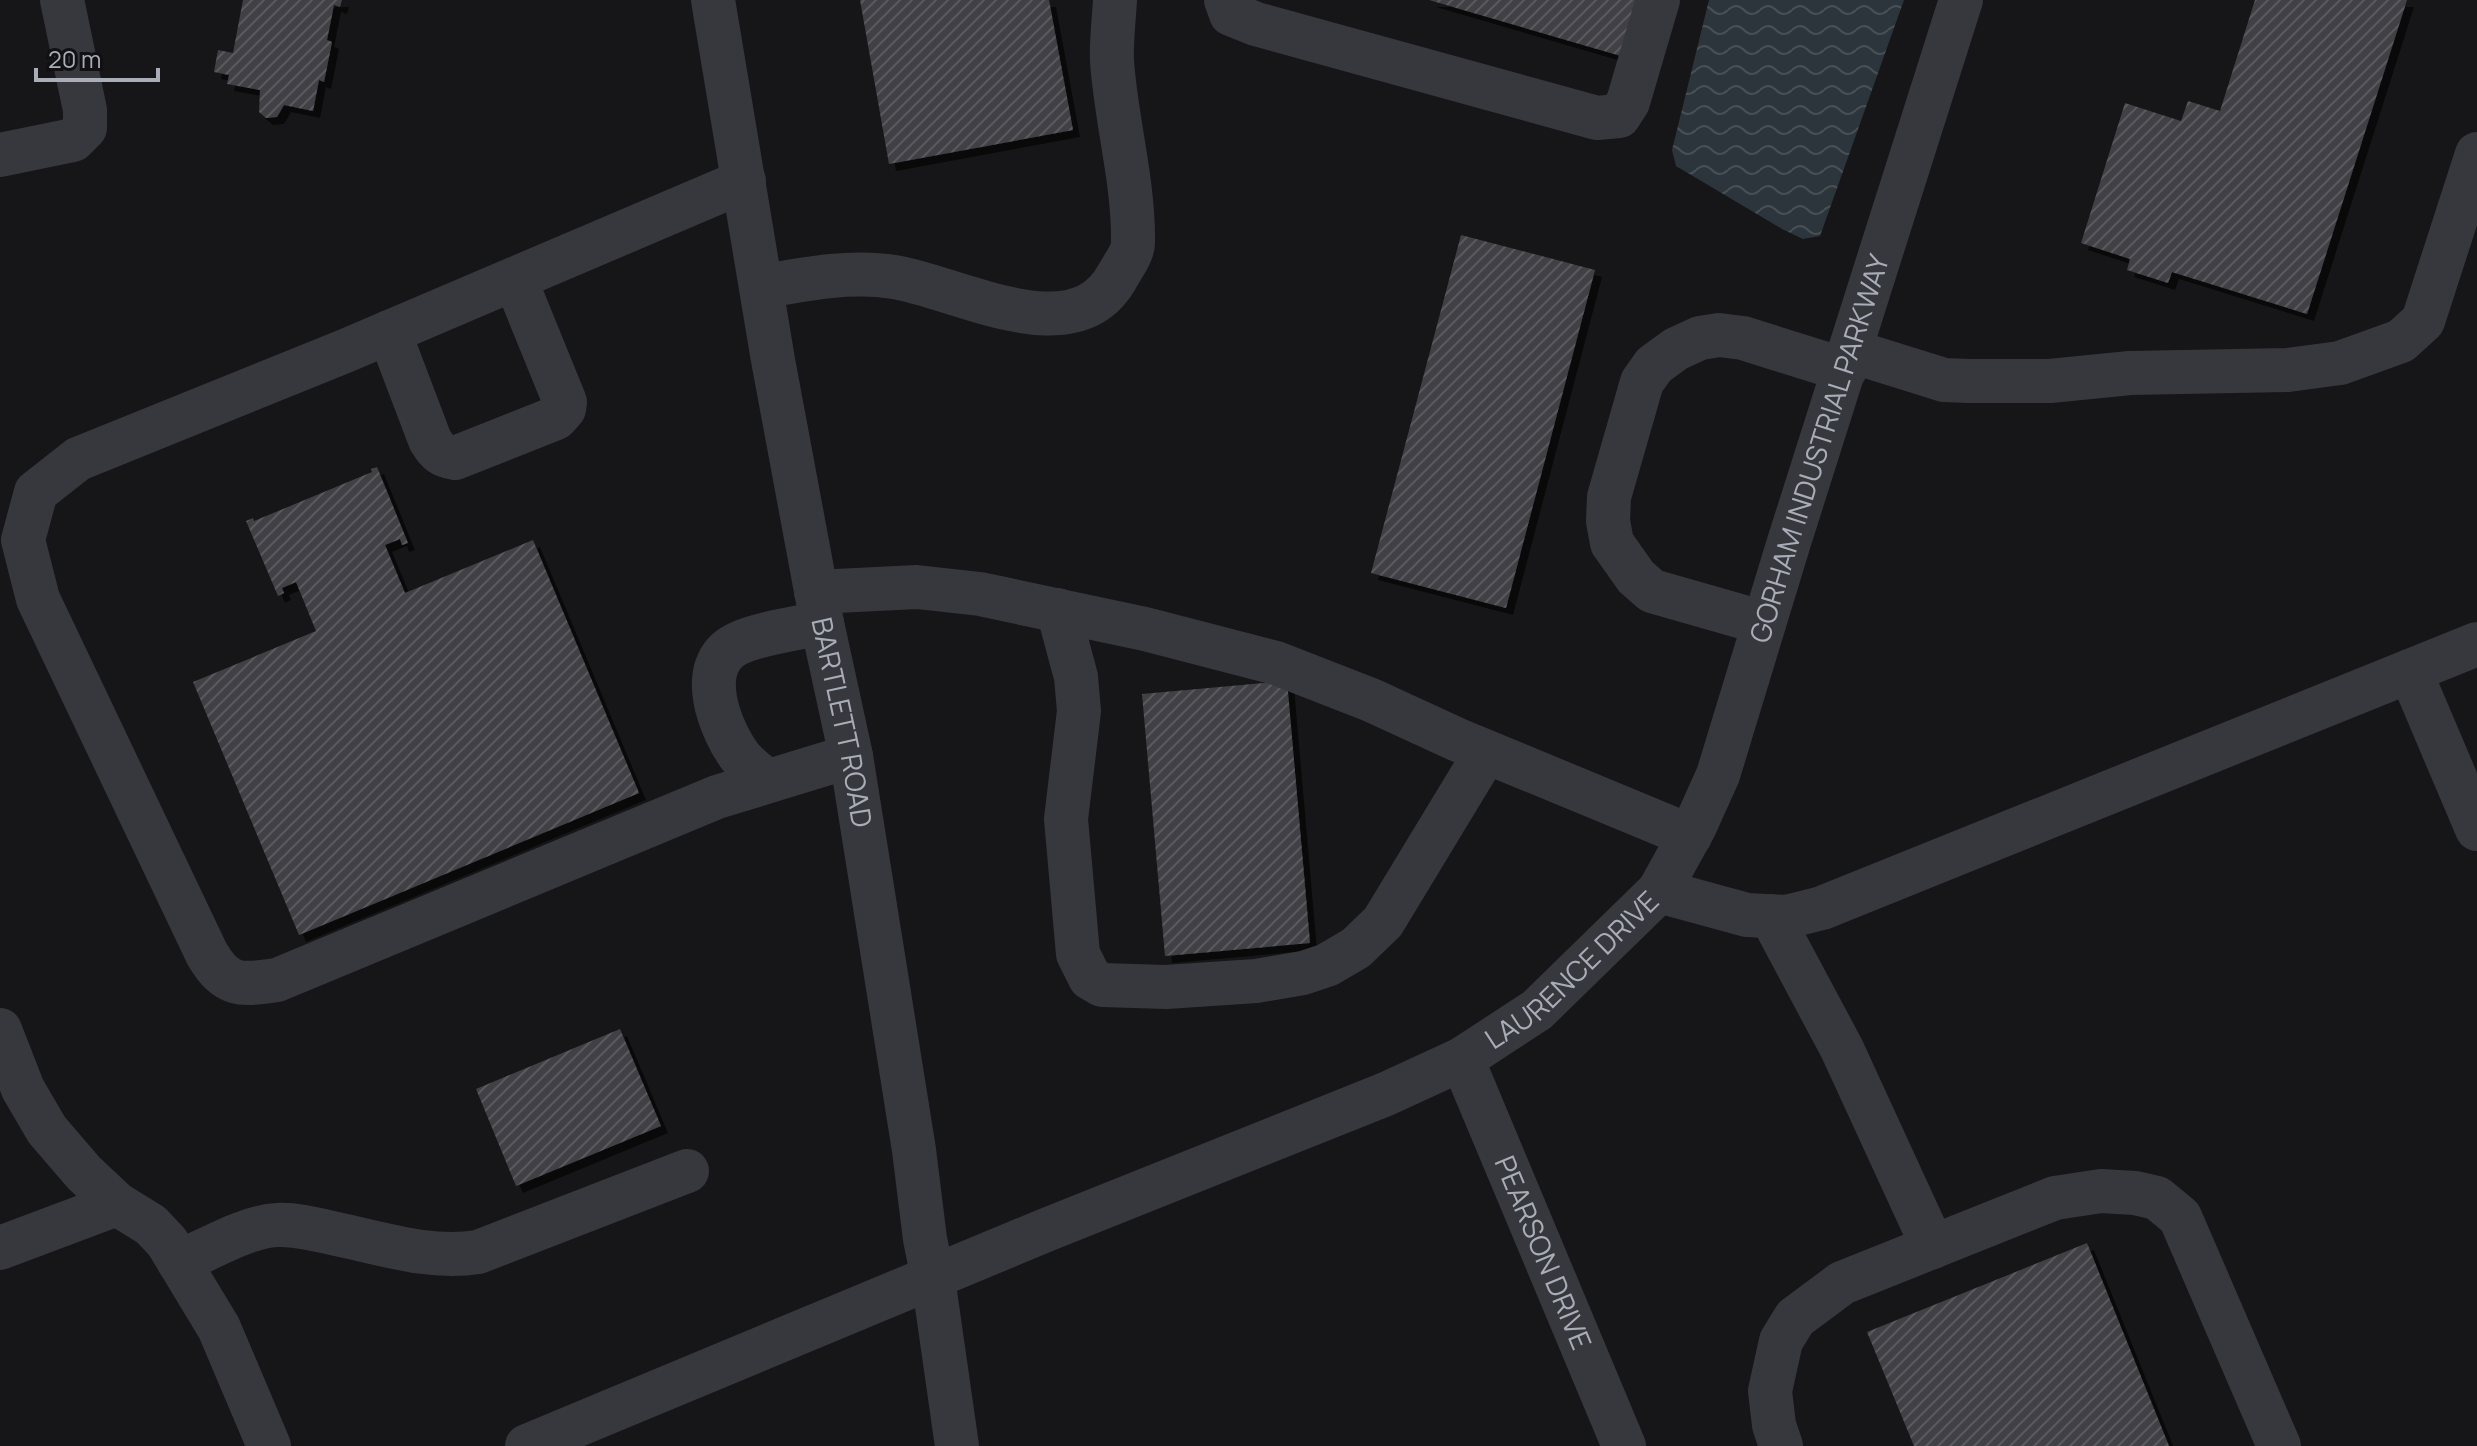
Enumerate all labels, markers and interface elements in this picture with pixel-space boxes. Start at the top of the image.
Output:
scale bar [36,32,158,82]
text: 20 m [48,42,101,75]
street label: GORHAM INDUSTRIAL PARKWAY [1739,249,1897,647]
street label: BARTLETT ROAD [803,614,882,830]
street label: LAURENCE DRIVE [1477,882,1666,1057]
street label: PEARSON DRIVE [1487,1150,1601,1355]

